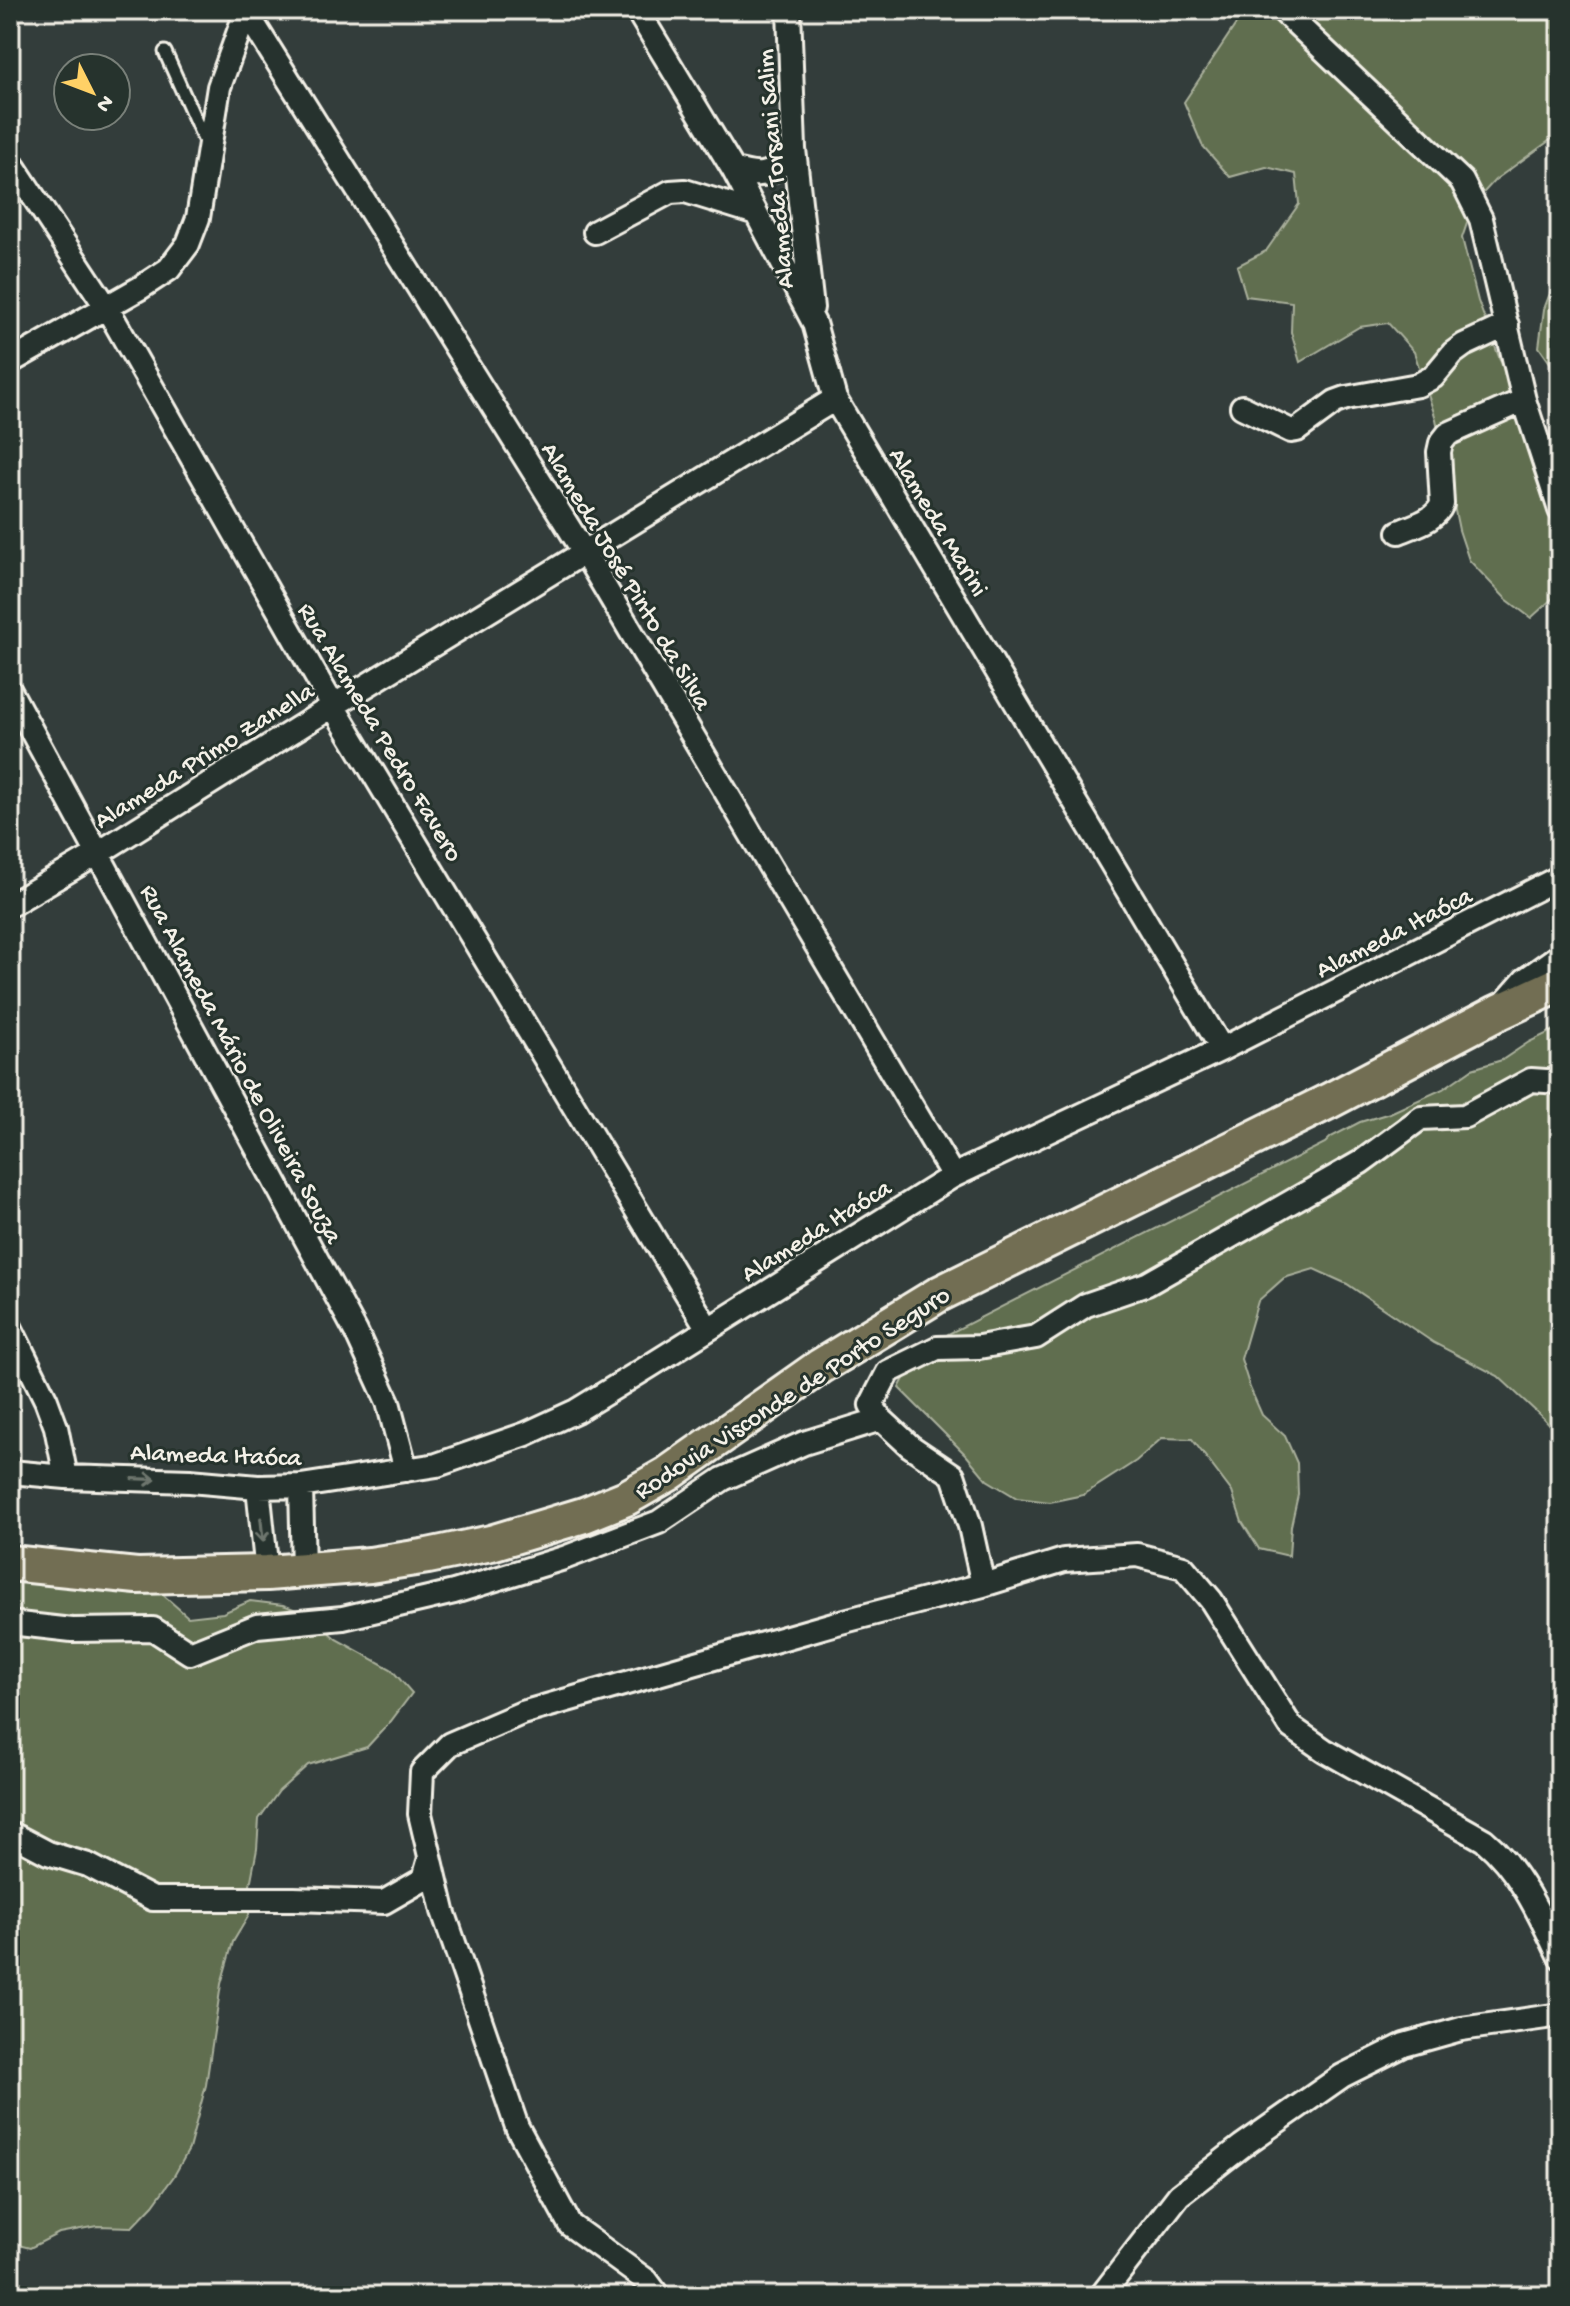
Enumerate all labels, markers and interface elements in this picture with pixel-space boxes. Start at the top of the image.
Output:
street label: Alameda Torsani Salim [752,48,803,290]
north arrow [52,52,132,132]
text: N [89,89,118,117]
street label: Alameda José Pinto da Silva [532,438,717,718]
street label: Alameda Marini [879,443,993,604]
street label: Rua Alameda Pedro Favero [288,598,468,869]
street label: Alameda Primo Zanella [90,677,322,838]
street label: Rua Alameda Mário de Oliveira Souza [131,880,348,1251]
street label: Alameda Itaóca [1312,882,1480,988]
street label: Alameda Itaóca [737,1173,900,1291]
street label: Rodovia Visconde de Porto Seguro [630,1281,957,1509]
street label: Alameda Itaóca [130,1439,304,1476]
one-way arrow [130,1472,157,1487]
one-way arrow [255,1516,270,1543]

